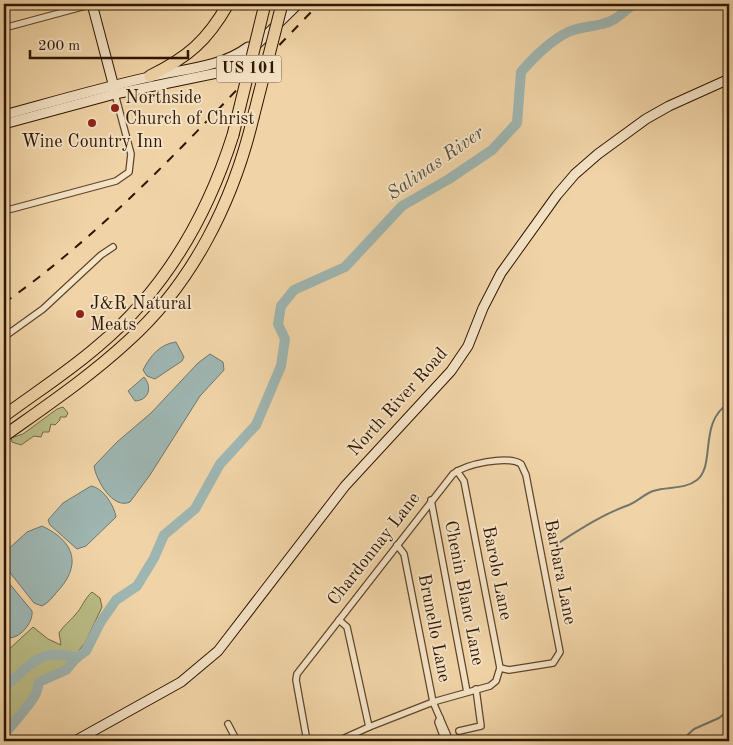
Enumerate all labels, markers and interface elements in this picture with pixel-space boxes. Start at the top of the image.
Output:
scale bar [30,28,188,60]
text: 200 m [38,39,80,54]
road number: US 101 [216,56,282,82]
place label: Northside Church of Christ [125,89,255,128]
marker: Northside Church of Christ [109,102,121,114]
marker: Wine Country Inn [86,117,98,129]
water label: Salinas River [384,123,488,204]
place label: Wine Country Inn [21,133,163,151]
place label: J&R Natural Meats [90,295,192,334]
marker: J&R Natural Meats [74,308,86,320]
street label: North River Road [345,345,451,459]
street label: Chardonnay Lane [324,489,424,609]
street label: Barbara Lane [541,518,579,626]
street label: Chenin Blanc Lane [441,519,487,667]
street label: Barolo Lane [479,524,515,622]
street label: Brunello Lane [415,572,453,684]

